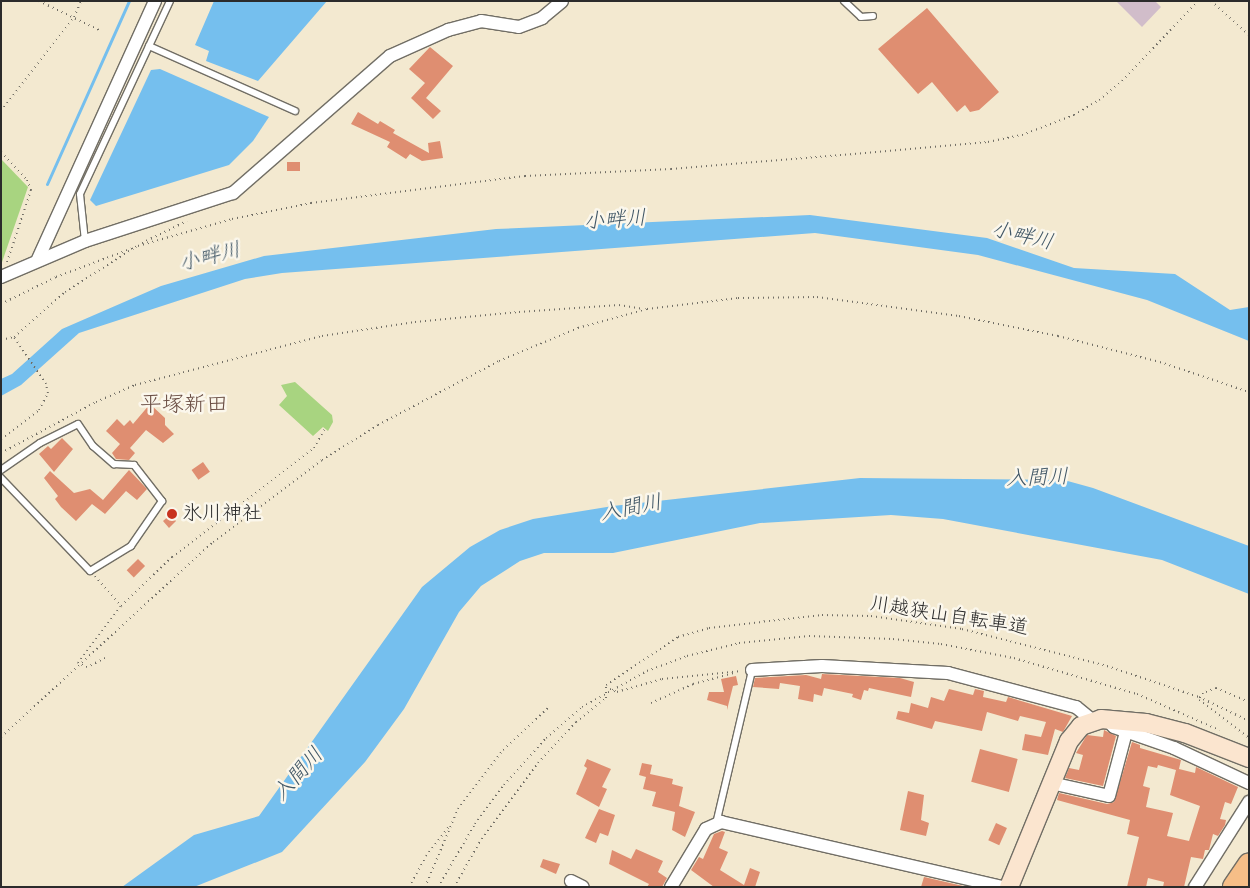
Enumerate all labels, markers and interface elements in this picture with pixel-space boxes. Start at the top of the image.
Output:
water label: 小畔川 [583,206,647,236]
water label: 小畔川 [988,218,1056,256]
water label: 小畔川 [176,238,244,278]
district label: 平塚新田 [140,394,228,420]
water label: 入間川 [1005,465,1069,493]
water label: 入間川 [598,491,664,527]
place label: 氷川神社 [182,502,262,526]
marker: 氷川神社 [166,508,178,520]
street label: 川越狭山自転車道 [868,593,1030,641]
water label: 入間川 [269,743,329,807]

